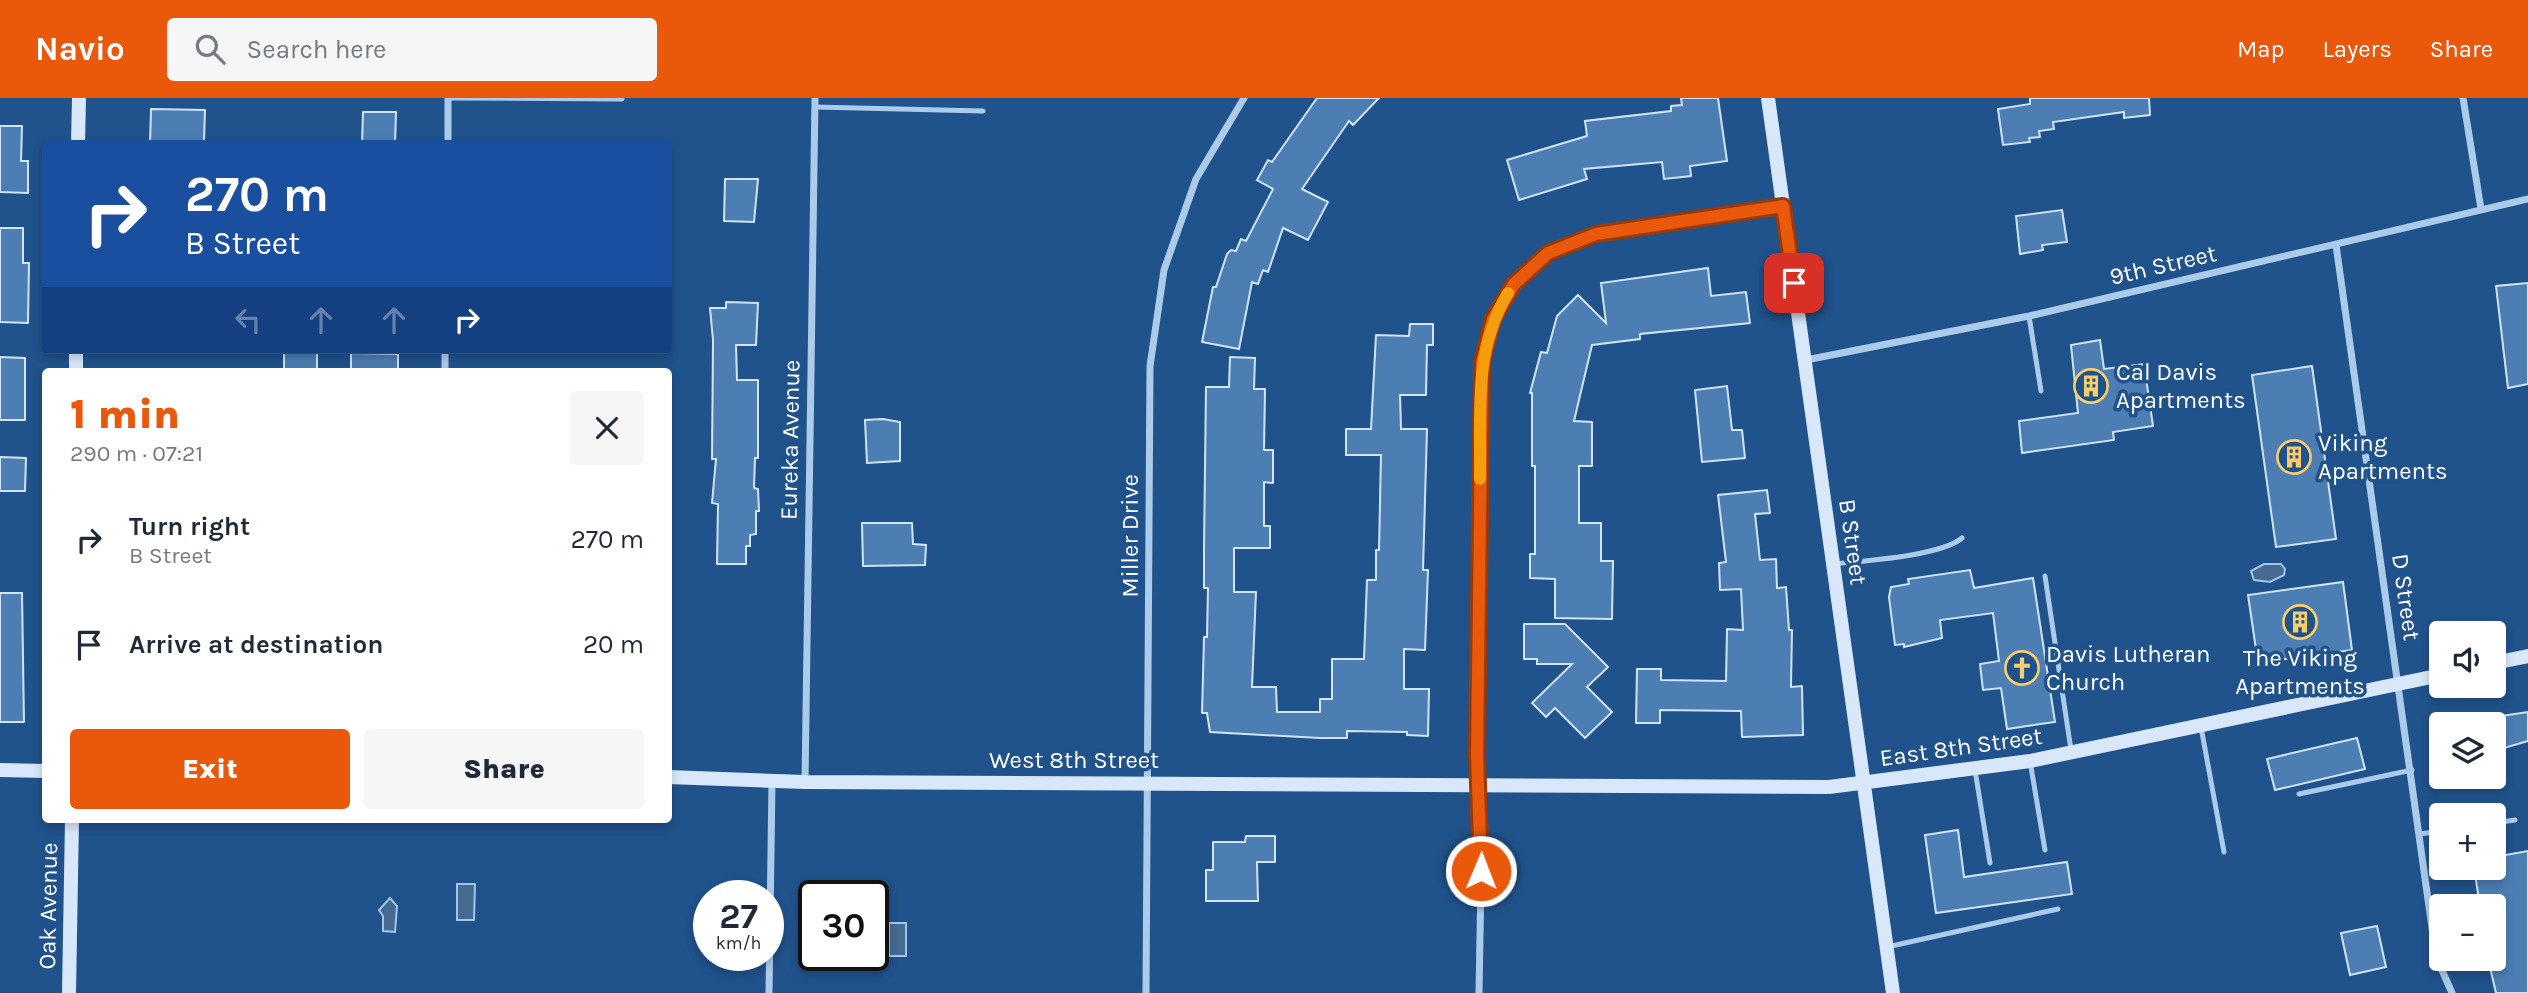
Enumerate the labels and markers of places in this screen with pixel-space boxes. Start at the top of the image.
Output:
pin [1764,253,1824,313]
place label: Cal Davis Apartments [2116,358,2246,414]
building icon: Cal Davis Apartments [2072,367,2110,405]
place label: Viking Apartments [2318,429,2448,485]
building icon: Viking Apartments [2275,438,2313,476]
building icon: The Viking Apartments [2281,603,2319,641]
place label: Davis Lutheran Church [2046,640,2211,696]
place label: The Viking Apartments [2235,644,2365,700]
church icon: Davis Lutheran Church [2003,649,2041,687]

